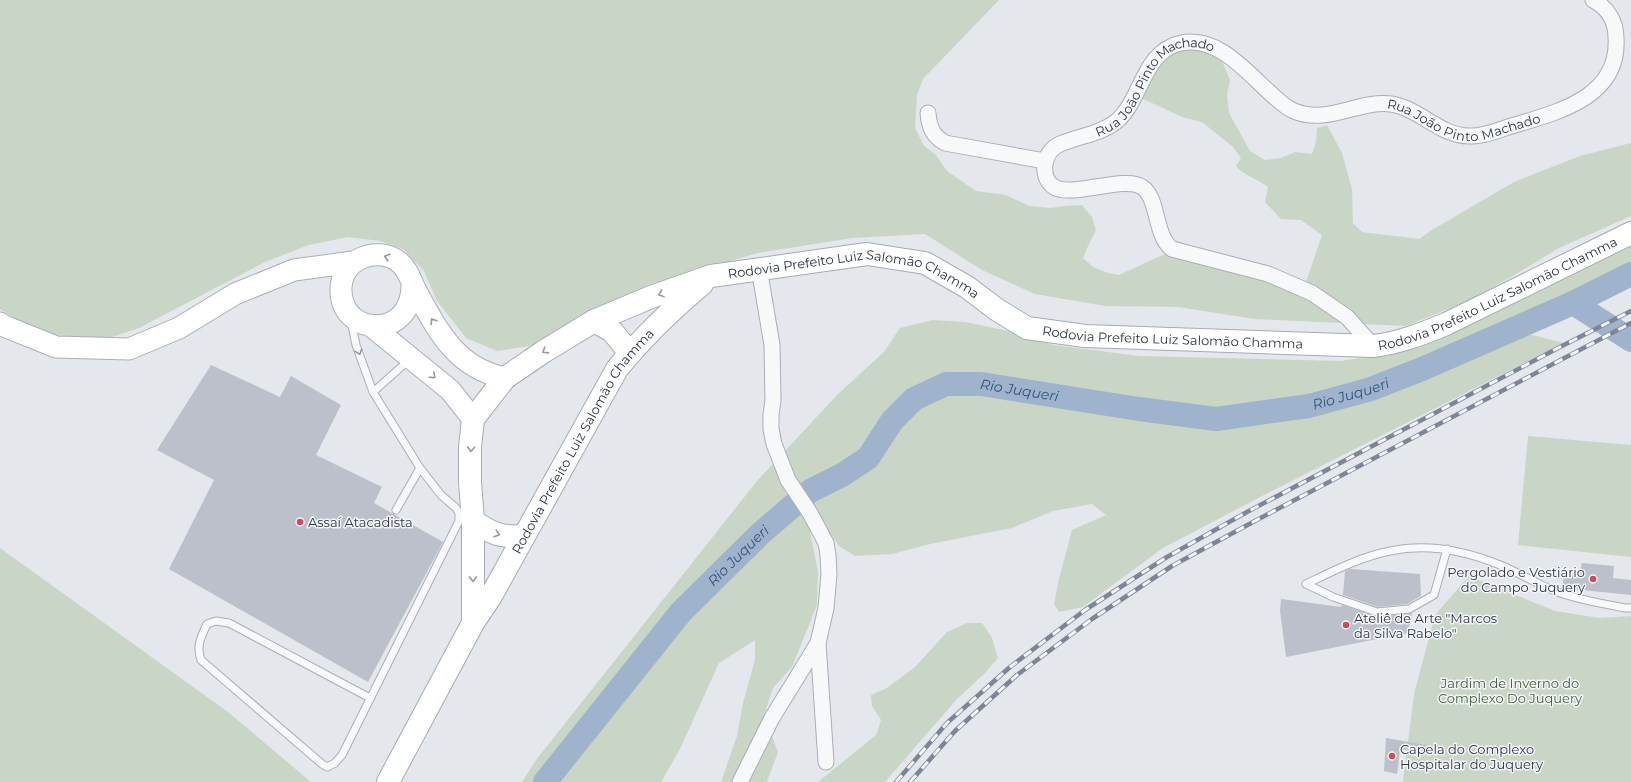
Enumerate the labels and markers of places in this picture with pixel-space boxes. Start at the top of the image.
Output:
place label: Assaí Atacadista [308,514,413,530]
marker: Assaí Atacadista [295,517,305,527]
place label: Pergolado e Vestiário do Campo Juquery [1447,564,1586,595]
marker: Pergolado e Vestiário do Campo Juquery [1588,574,1598,584]
place label: Ateliê de Arte "Marcos da Silva Rabelo" [1354,610,1497,641]
marker: Ateliê de Arte "Marcos da Silva Rabelo" [1341,620,1351,630]
place label: Capela do Complexo Hospitalar do Juquery [1400,741,1544,772]
marker: Capela do Complexo Hospitalar do Juquery [1387,751,1397,761]

